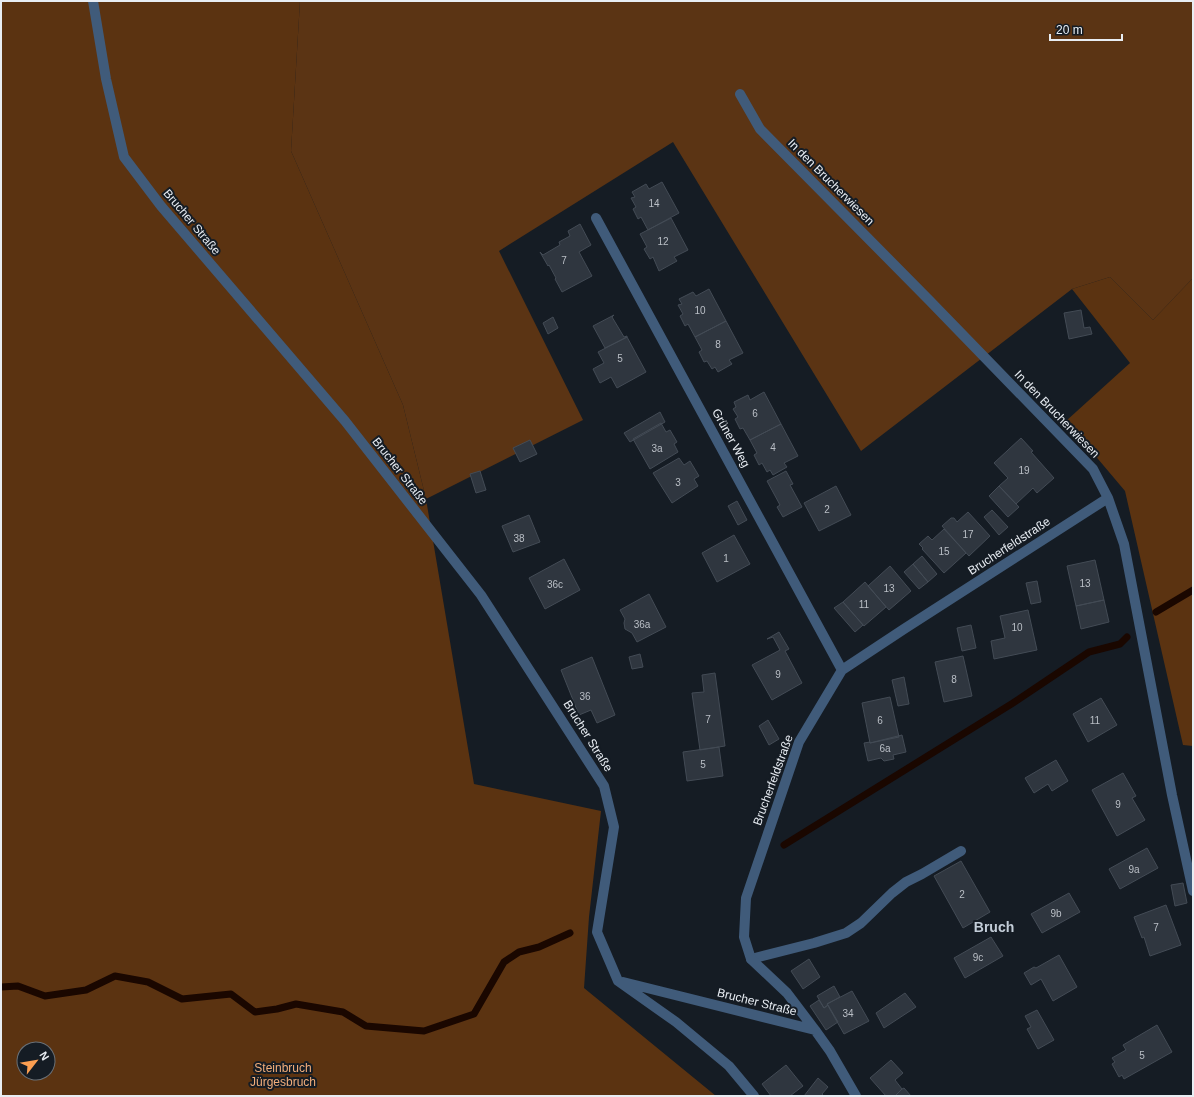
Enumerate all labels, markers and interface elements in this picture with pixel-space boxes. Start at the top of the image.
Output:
scale bar [1050,16,1122,42]
text: 20 m [1056,23,1083,37]
street label: In den Brucherwiesen [785,136,877,228]
street label: Brucher Straße [160,186,224,258]
house number: 14 [648,198,660,209]
house number: 12 [657,236,669,247]
house number: 7 [561,255,567,266]
house number: 10 [694,305,706,316]
house number: 8 [715,339,721,350]
house number: 5 [617,353,623,364]
street label: In den Brucherwiesen [1012,367,1102,461]
street label: Grüner Weg [709,406,753,470]
house number: 6 [752,408,758,419]
street label: Brucher Straße [369,435,431,508]
house number: 4 [770,442,776,453]
house number: 3a [651,443,663,454]
house number: 19 [1018,465,1030,476]
house number: 3 [675,477,681,488]
house number: 2 [824,504,830,515]
street label: Brucherfeldstraße [965,514,1053,578]
house number: 17 [962,529,974,540]
house number: 38 [513,533,525,544]
house number: 15 [938,546,950,557]
house number: 1 [723,553,729,564]
house number: 13 [1079,578,1091,589]
house number: 36c [547,579,563,590]
house number: 13 [883,583,895,594]
house number: 11 [859,599,870,610]
house number: 36a [634,619,651,630]
house number: 10 [1011,622,1023,633]
house number: 9 [775,669,781,680]
house number: 8 [951,674,957,685]
house number: 36 [579,691,591,702]
street label: Brucher Straße [561,698,616,774]
house number: 7 [705,714,711,725]
house number: 6 [877,715,883,726]
house number: 11 [1090,715,1101,726]
street label: Brucherfeldstraße [750,732,796,827]
house number: 6a [879,743,891,754]
house number: 5 [700,759,706,770]
house number: 9 [1115,799,1121,810]
house number: 9a [1128,864,1140,875]
house number: 2 [959,889,965,900]
house number: 9b [1050,908,1062,919]
district label: Bruch [974,919,1014,935]
house number: 7 [1153,922,1159,933]
house number: 9c [973,952,983,963]
street label: Brucher Straße [716,985,798,1019]
house number: 34 [842,1008,854,1019]
north arrow [16,1041,56,1081]
text: N [37,1049,52,1062]
house number: 5 [1139,1050,1145,1061]
park label: Steinbruch Jürgesbruch [250,1061,316,1089]

